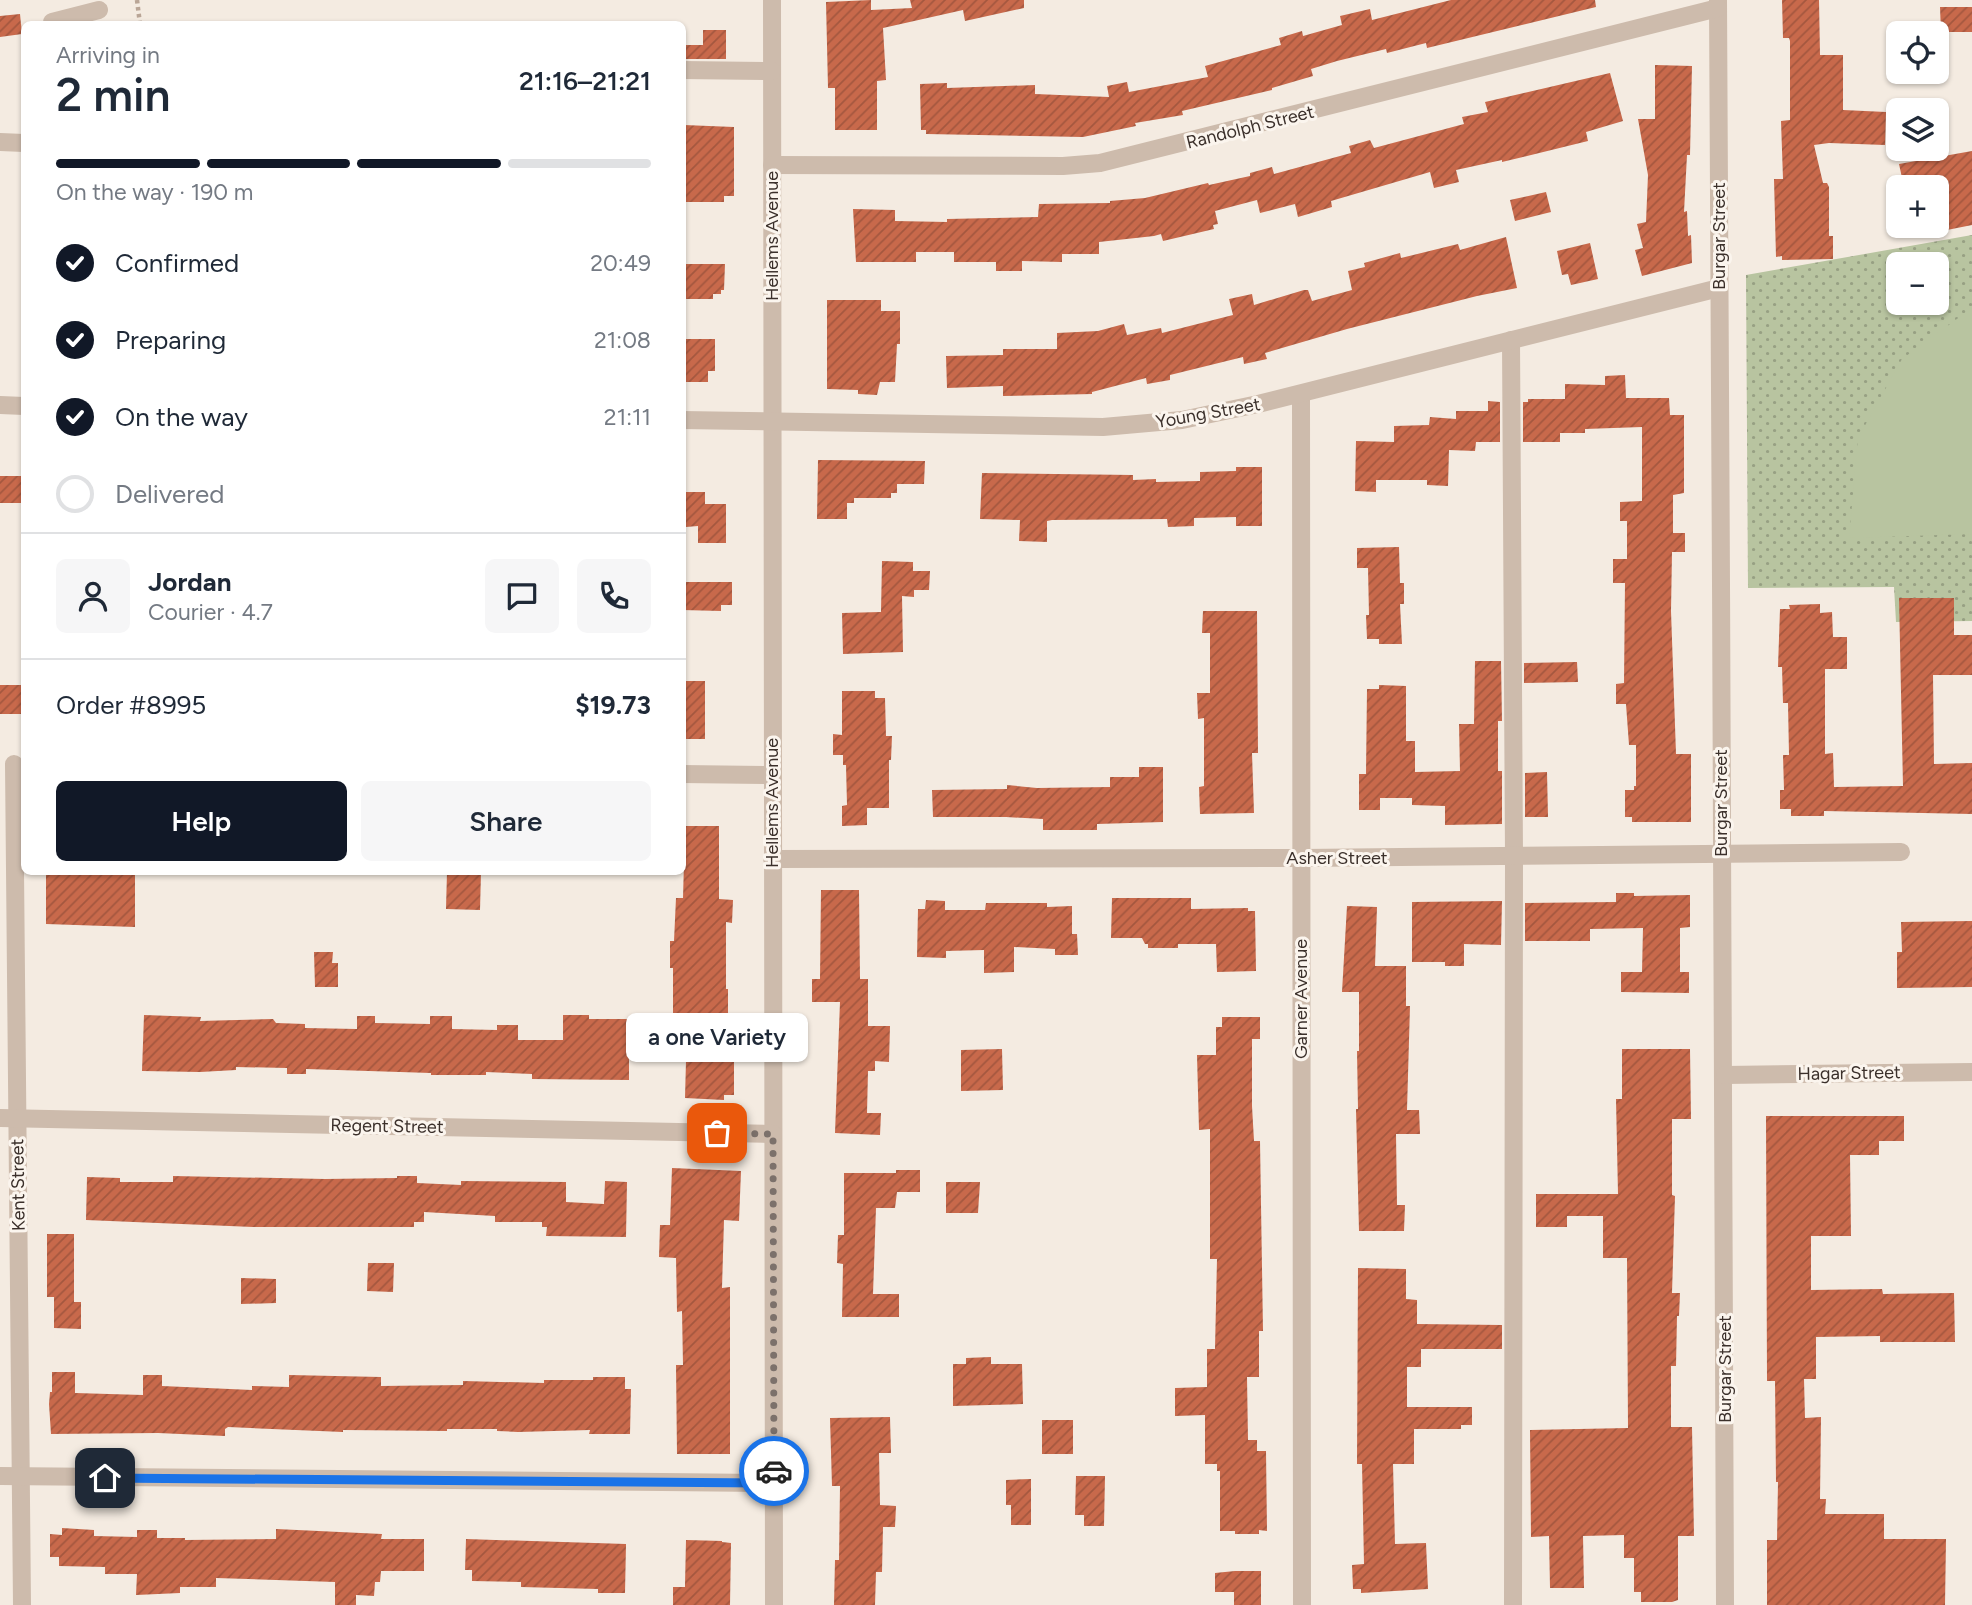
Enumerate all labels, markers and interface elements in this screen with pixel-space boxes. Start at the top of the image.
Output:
map controls [1886,21,1949,315]
button: locate [1886,21,1949,84]
text: Arriving in [56,41,160,69]
text: 21:16–21:21 [519,65,651,97]
text: 2 min [56,67,171,123]
button: layers [1886,98,1949,161]
street label: Randolph Street [1184,100,1316,154]
street label: Hellems Avenue [761,171,783,301]
button: + [1886,175,1949,238]
text: On the way · 190 m [56,178,253,206]
street label: Burgar Street [1708,182,1730,290]
icon: check [56,244,94,282]
text: Confirmed [115,247,239,279]
text: 20:49 [590,249,651,277]
button: − [1886,252,1949,315]
icon: check [56,321,94,359]
text: Preparing [115,324,226,356]
text: 21:08 [594,326,651,354]
street label: Young Street [1154,393,1262,433]
icon: check [56,398,94,436]
text: On the way [115,401,248,433]
text: 21:11 [604,403,651,431]
text: Delivered [115,478,224,510]
button: person [56,559,130,633]
button: chat [485,559,559,633]
button: phone [577,559,651,633]
text: Jordan [148,566,231,598]
text: Courier · 4.7 [148,598,273,626]
text: Order #8995 [56,689,206,721]
text: $19.73 [575,689,651,721]
street label: Hellems Avenue [761,738,783,868]
street label: Burgar Street [1710,749,1732,857]
button: Help [56,781,347,861]
button: Share [361,781,651,861]
street label: Asher Street [1286,847,1388,869]
street label: Garner Avenue [1290,939,1312,1059]
callout: a one Variety [626,1014,808,1063]
text: a one Variety [648,1023,786,1051]
street label: Hagar Street [1797,1061,1901,1085]
pin [687,1103,747,1163]
street label: Regent Street [330,1114,444,1138]
icon: bag [698,1114,736,1152]
street label: Kent Street [6,1138,30,1231]
street label: Burgar Street [1714,1315,1736,1423]
courier [739,1436,809,1506]
pin [75,1448,135,1508]
icon: car [755,1452,793,1490]
icon: home [86,1459,124,1497]

